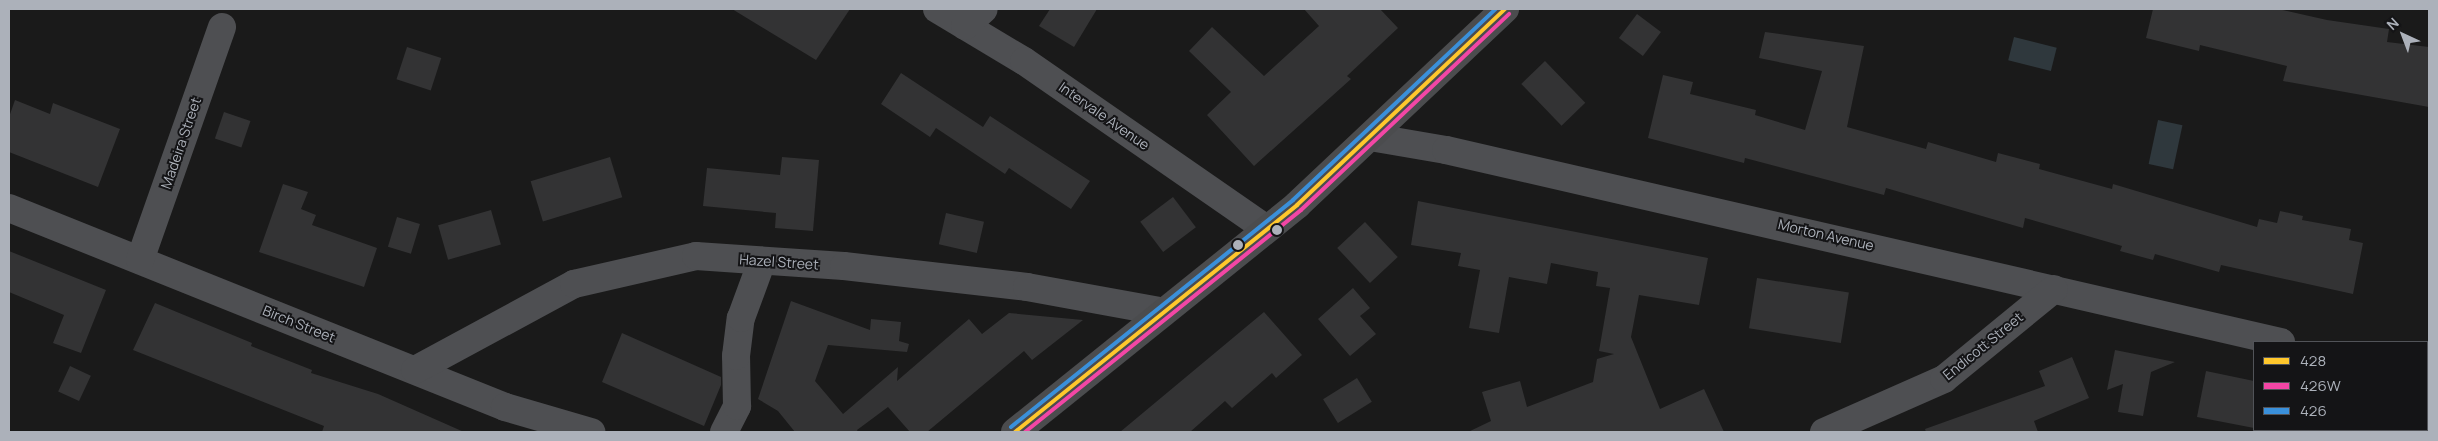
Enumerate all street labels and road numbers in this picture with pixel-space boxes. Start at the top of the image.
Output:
street label: Intervale Avenue [1055,78,1153,154]
street label: Madeira Street [157,95,205,191]
street label: Morton Avenue [1776,216,1876,254]
street label: Hazel Street [739,251,819,273]
street label: Birch Street [260,302,338,346]
street label: Endicott Street [1940,309,2026,383]

